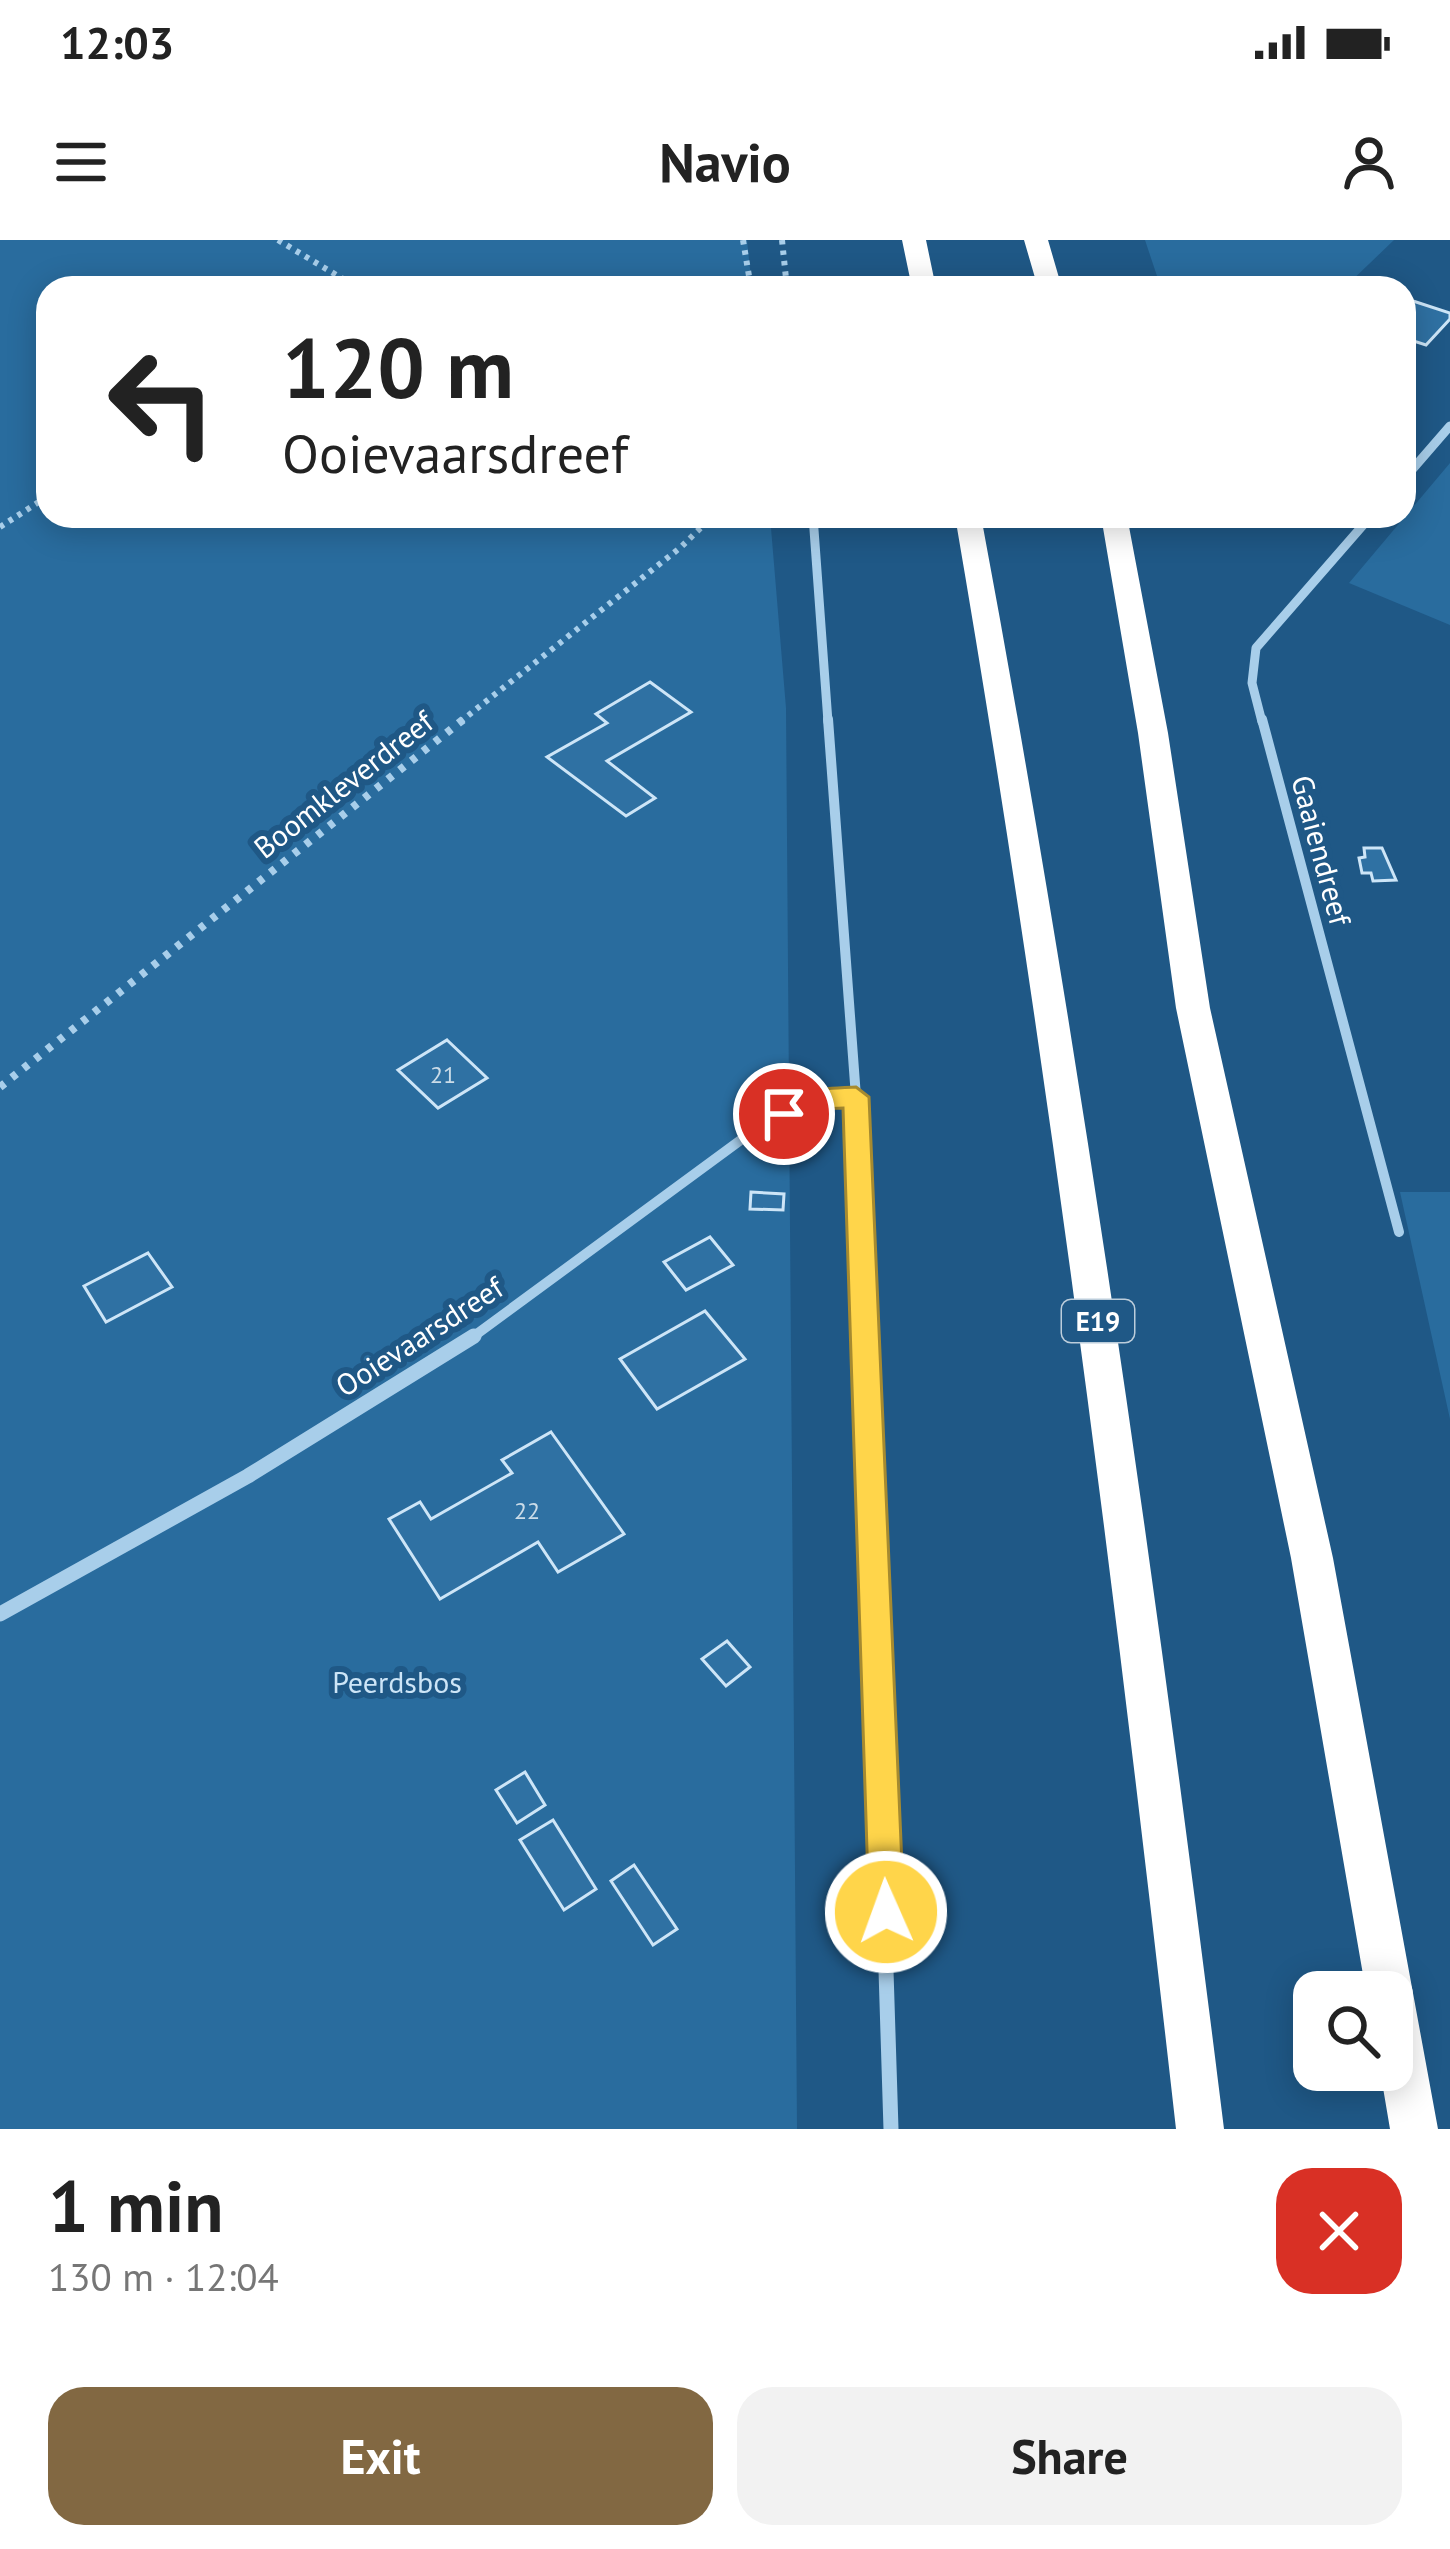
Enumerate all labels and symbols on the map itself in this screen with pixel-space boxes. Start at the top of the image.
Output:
street label: Boomkleverdreef [245,701,442,866]
street label: Gaaiendreef [1283,771,1361,931]
house number: 21 [430,1059,456,1090]
pin [733,1063,835,1165]
street label: Ooievaarsdreef [328,1266,511,1405]
road number: E19 [1062,1300,1134,1342]
house number: 22 [514,1495,540,1526]
park label: Peerdsbos [332,1662,462,1701]
position arrow [823,1849,949,1975]

